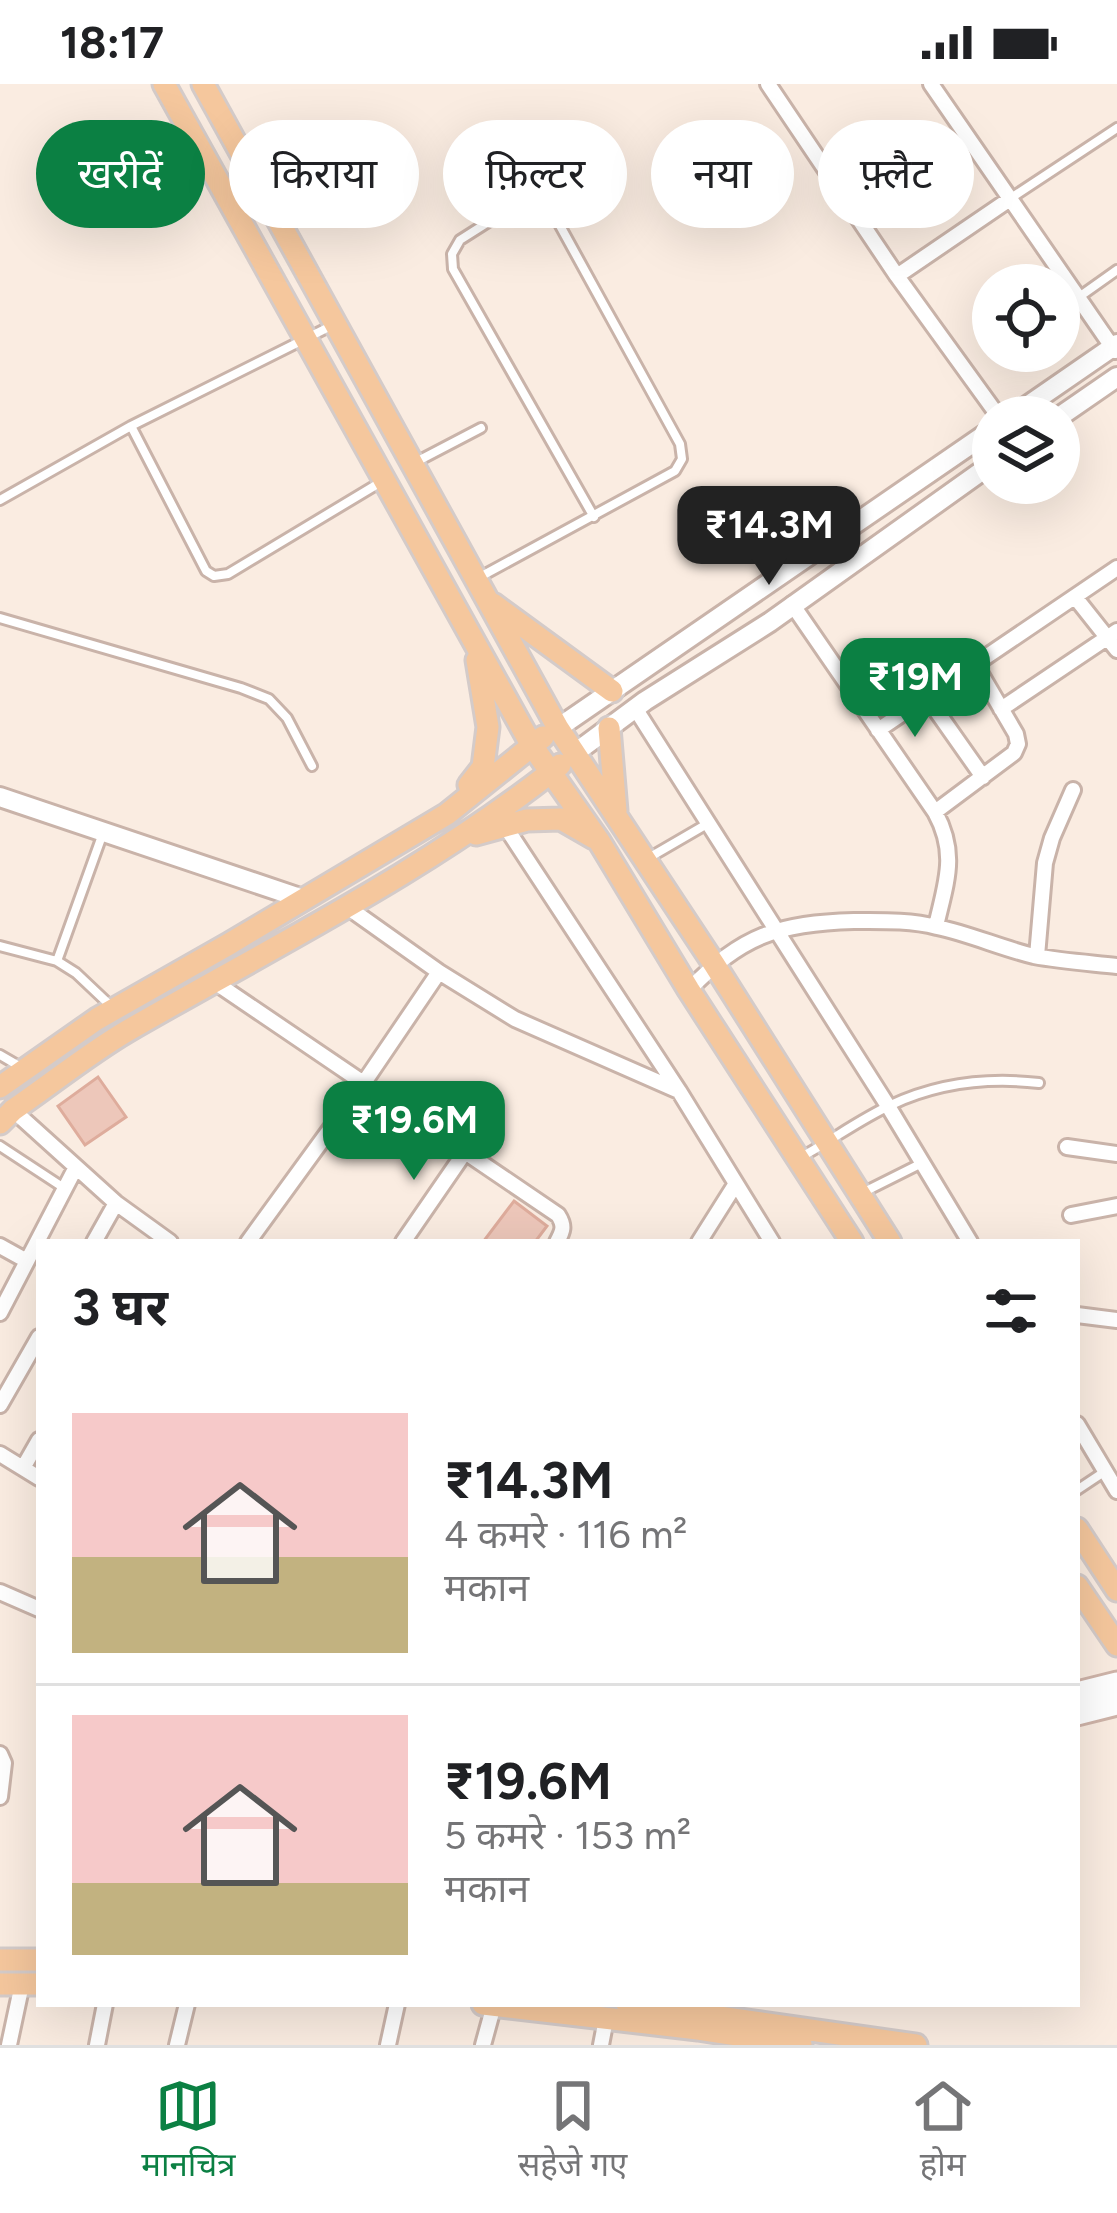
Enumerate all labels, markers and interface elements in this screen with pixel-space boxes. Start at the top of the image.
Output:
text: 18:17 [60,15,164,69]
chip: खरीदें [36,120,205,228]
chip: किराया [229,120,419,228]
chip: फ़िल्टर [443,120,627,228]
chip: नया [651,120,794,228]
chip: फ़्लैट [818,120,974,228]
map controls [972,264,1080,504]
button: locate [972,264,1080,372]
button: layers [972,396,1080,504]
pin: ₹14.3M [671,486,867,588]
text: ₹14.3M [704,501,834,548]
pin: ₹19M [844,638,986,740]
text: ₹19M [867,653,963,700]
pin: ₹19.6M [316,1081,512,1183]
text: ₹19.6M [350,1096,478,1143]
text: 3 घर [72,1277,168,1338]
icon: filters [978,1278,1044,1344]
text: ₹14.3M [444,1450,613,1511]
icon: home [168,1461,312,1605]
text: 4 कमरे · 116 m² [444,1511,687,1558]
text: मकान [444,1564,529,1611]
text: ₹19.6M [444,1751,612,1812]
icon: home [168,1763,312,1907]
text: 5 कमरे · 153 m² [444,1812,691,1859]
text: मकान [444,1865,529,1912]
tab: मानचित्र [141,2073,236,2189]
tab: सहेजे गए [518,2073,627,2189]
tab: होम [910,2073,976,2189]

